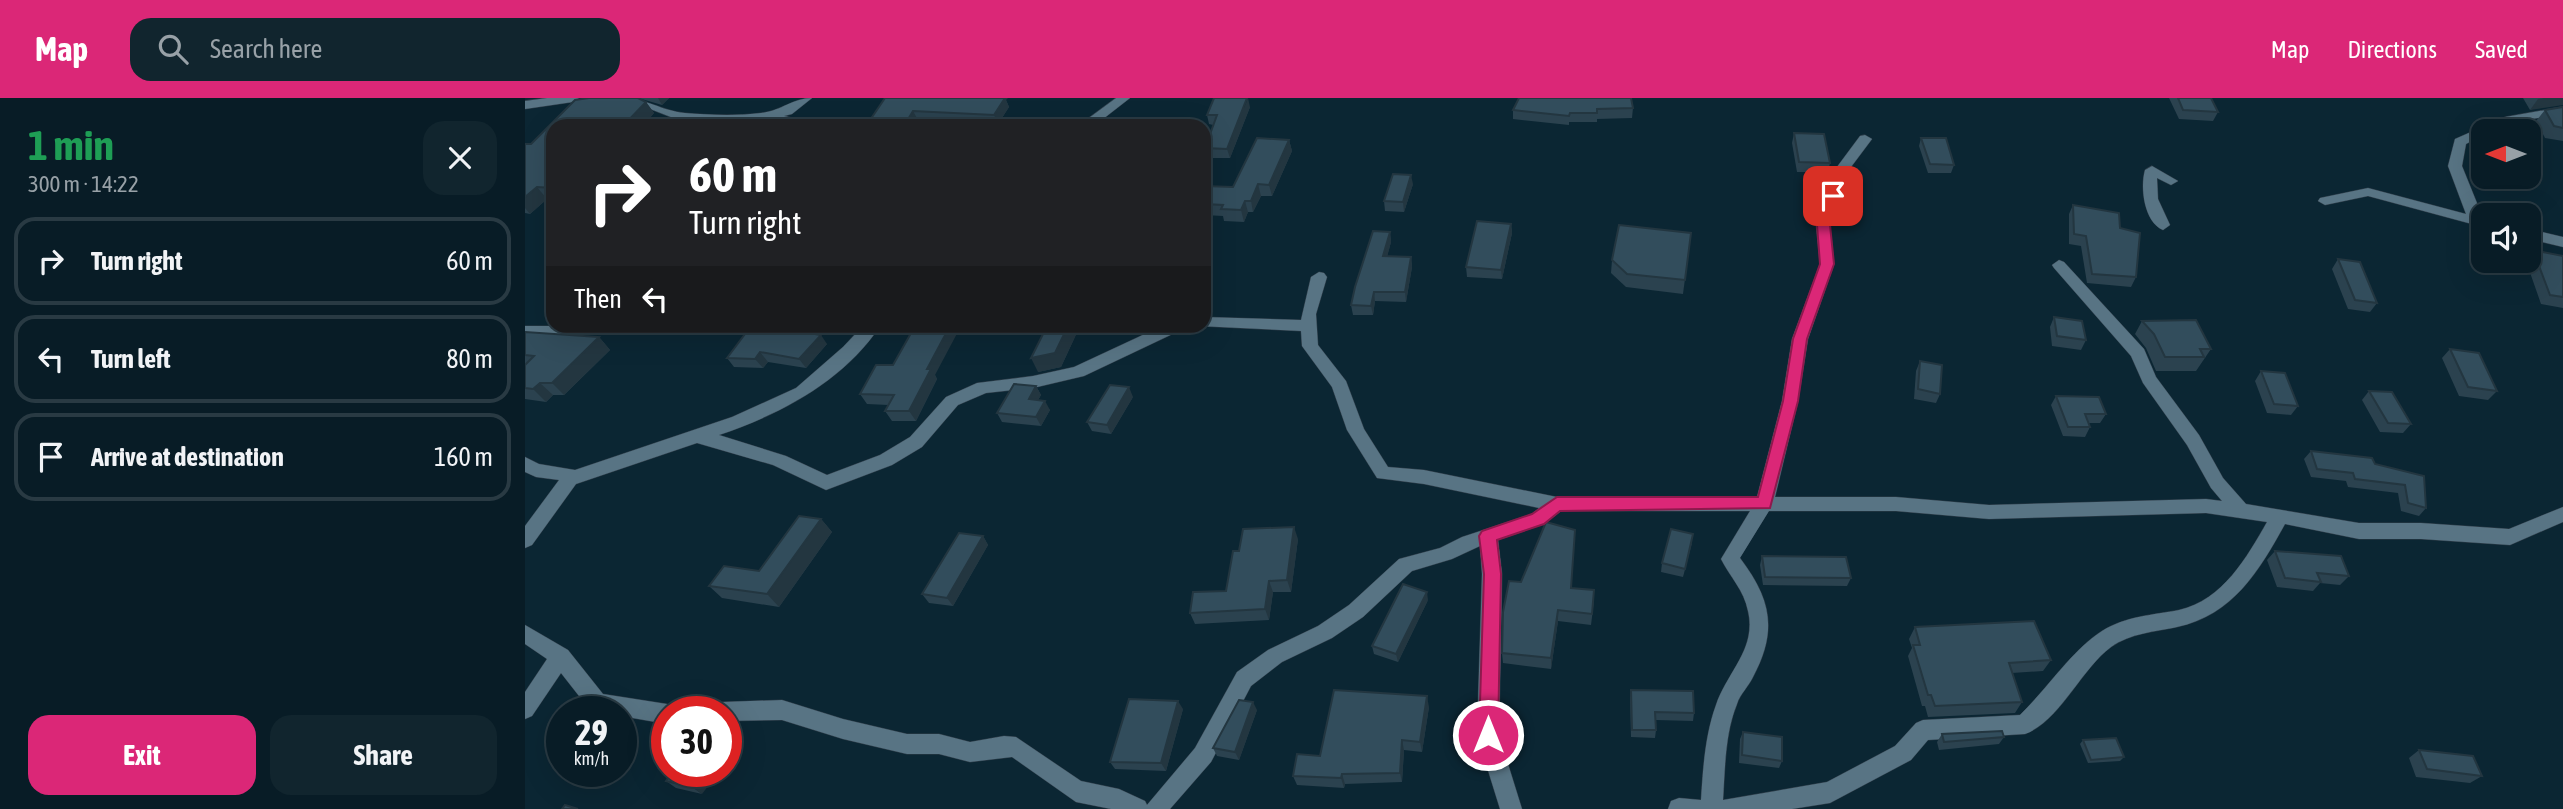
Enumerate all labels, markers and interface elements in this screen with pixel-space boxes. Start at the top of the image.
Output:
search box [130,18,620,81]
text: Map [35,30,88,68]
icon: search [154,30,192,68]
text: Search here [210,34,322,64]
text: Map [2271,36,2309,63]
text: Directions [2347,36,2437,63]
text: Saved [2475,36,2528,63]
north arrow [2471,119,2541,189]
map controls [2471,119,2541,273]
text: 1 min [28,121,114,169]
button: close [423,121,497,195]
text: 60 m [689,146,777,202]
icon: right [574,147,665,238]
pin [1803,166,1863,226]
text: 300 m · 14:22 [28,171,139,197]
icon: arrive [1814,177,1852,215]
button: sound [2471,203,2541,273]
text: Turn right [689,204,802,241]
icon: right [32,242,70,280]
text: Turn right [91,246,182,276]
text: 60 m [446,246,493,276]
icon: left [636,280,674,318]
text: Then [574,284,622,314]
icon: left [32,340,70,378]
text: Turn left [91,344,171,374]
text: 80 m [446,344,493,374]
icon: arrive [32,438,70,476]
text: Arrive at destination [91,442,284,472]
text: 160 m [434,442,493,472]
speed limit sign: 30 [651,696,742,787]
position arrow [1451,698,1525,772]
text: 29 [575,712,608,752]
button: Exit [28,715,256,795]
button: Share [270,715,497,795]
text: km/h [574,748,609,769]

